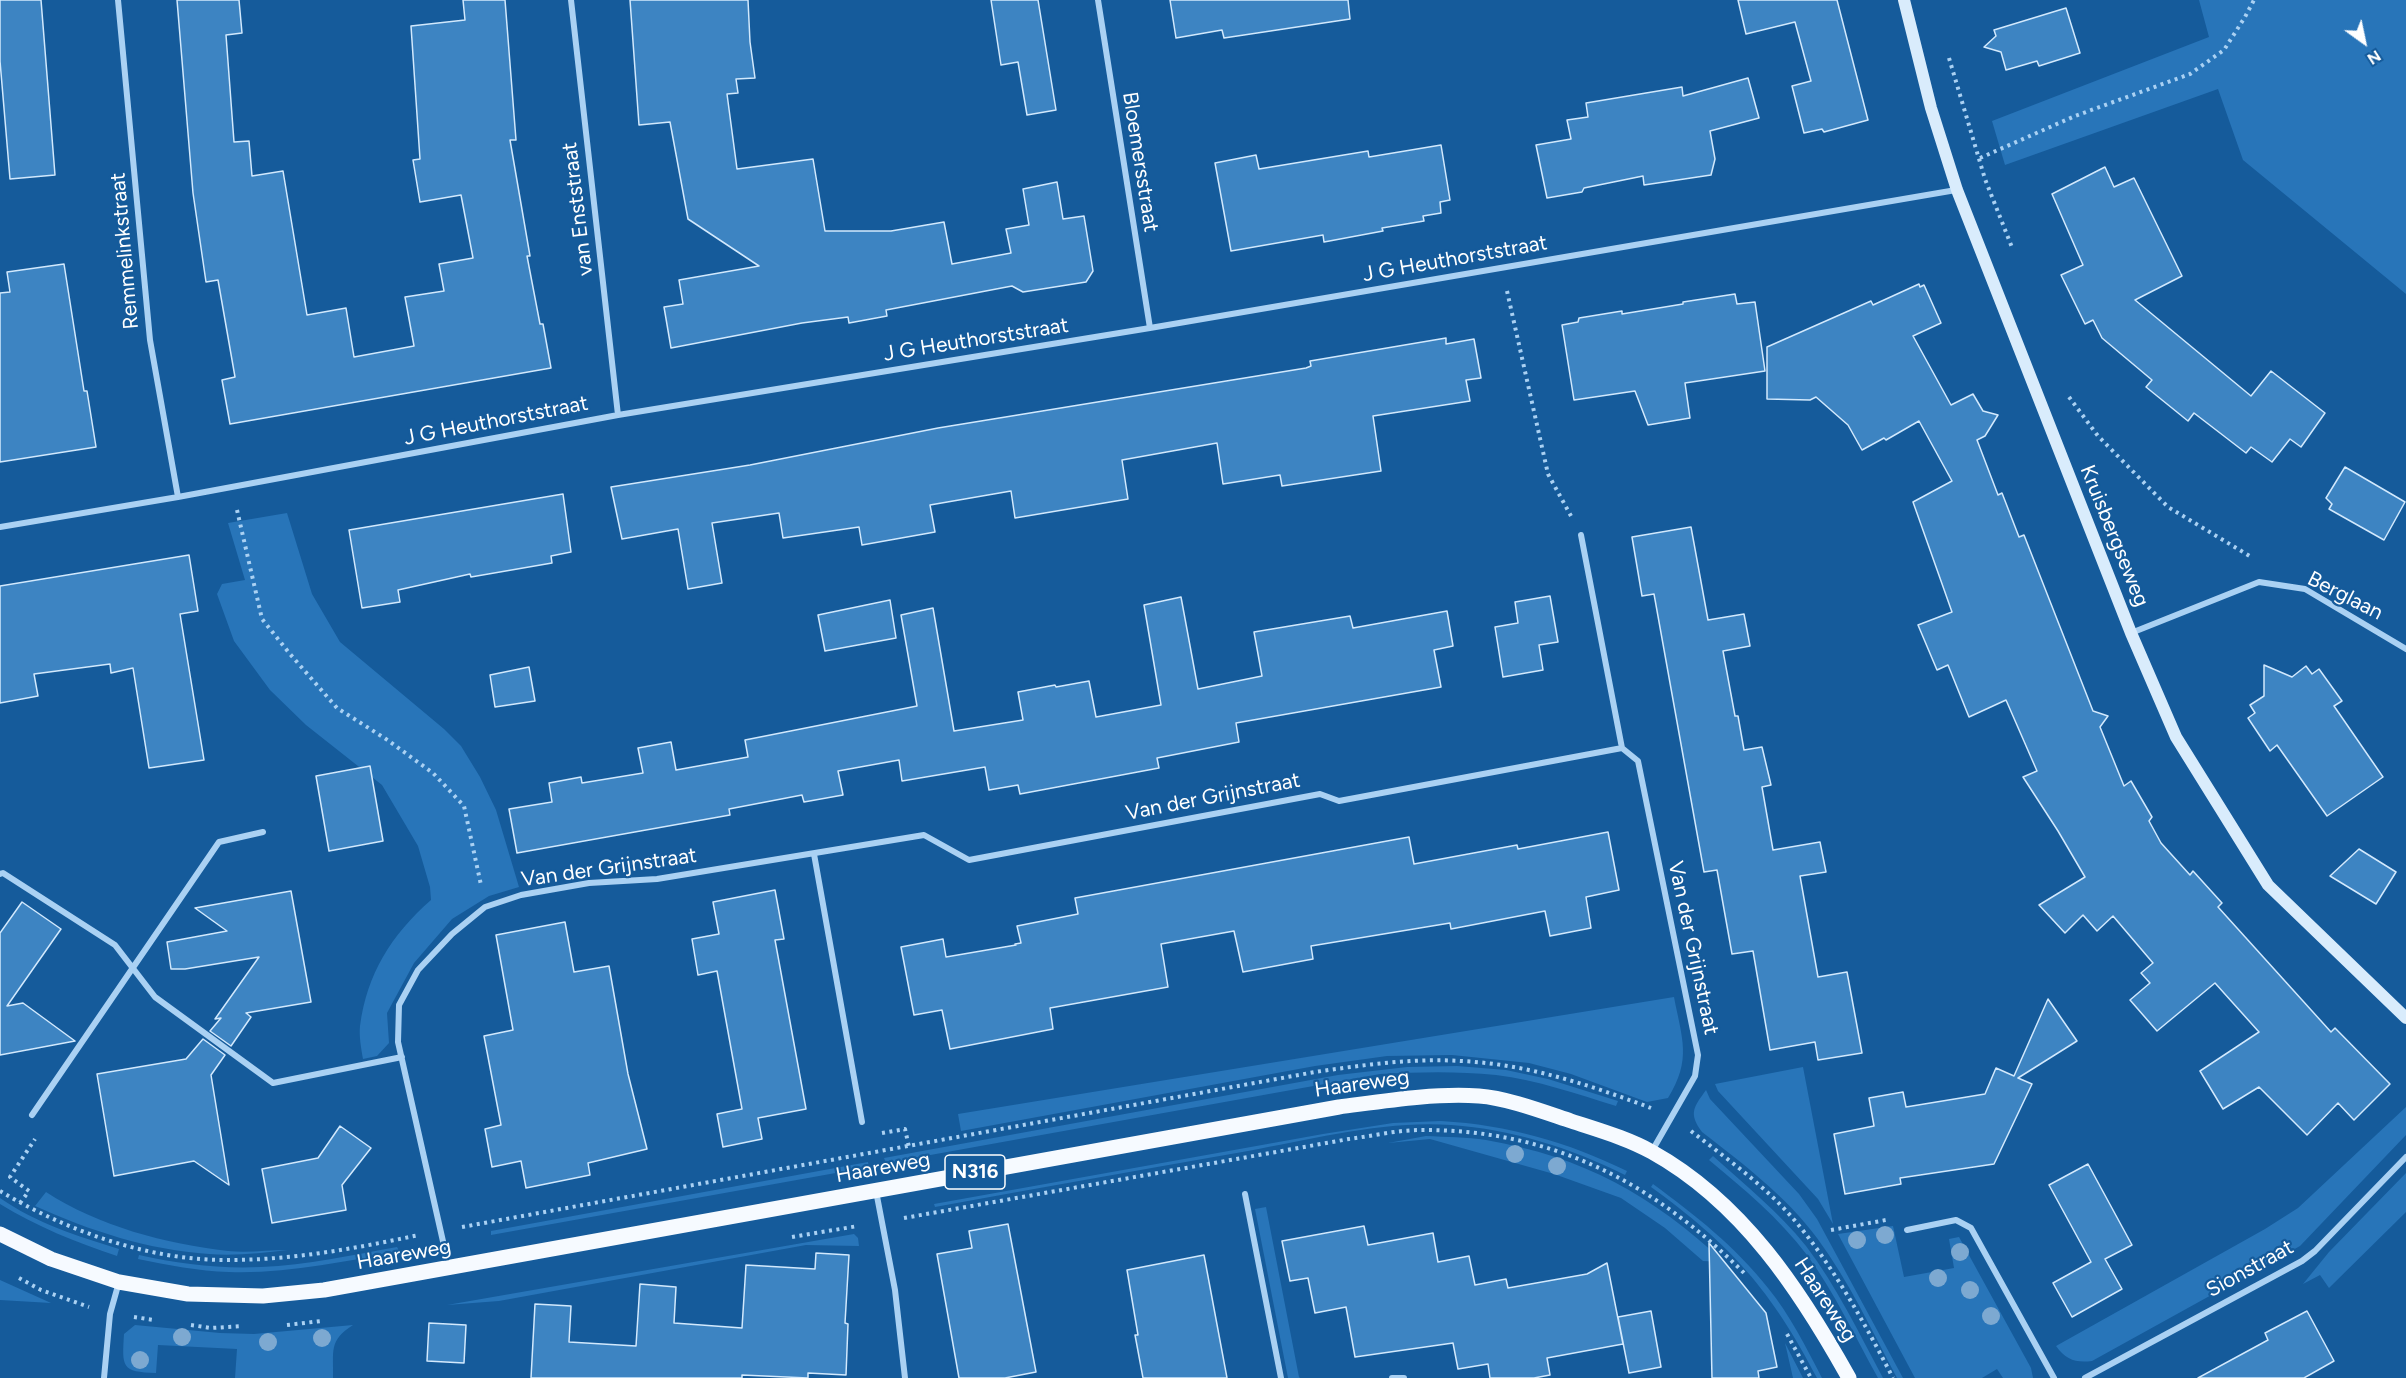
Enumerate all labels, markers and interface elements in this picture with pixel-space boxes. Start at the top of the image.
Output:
north arrow [2334,12,2394,72]
text: N [2364,46,2384,69]
street label: Bloemersstraat [1116,90,1164,234]
street label: van Enststraat [557,141,599,277]
street label: Remmelinkstraat [106,172,144,330]
street label: J G Heuthorststraat [1361,230,1549,288]
street label: J G Heuthorststraat [882,313,1070,367]
street label: J G Heuthorststraat [402,391,590,451]
street label: Kruisbergseweg [2074,462,2154,610]
street label: Berglaan [2303,566,2387,626]
street label: Van der Grijnstraat [1124,768,1302,826]
street label: Van der Grijnstraat [520,843,698,893]
street label: Van der Grijnstraat [1662,859,1724,1037]
street label: Haareweg [1313,1065,1411,1103]
street label: Haareweg [834,1147,932,1189]
road number: N316 [945,1155,1005,1189]
street label: Haareweg [355,1234,453,1276]
street label: Sionstraat [2202,1235,2298,1303]
street label: Haareweg [1788,1253,1862,1347]

